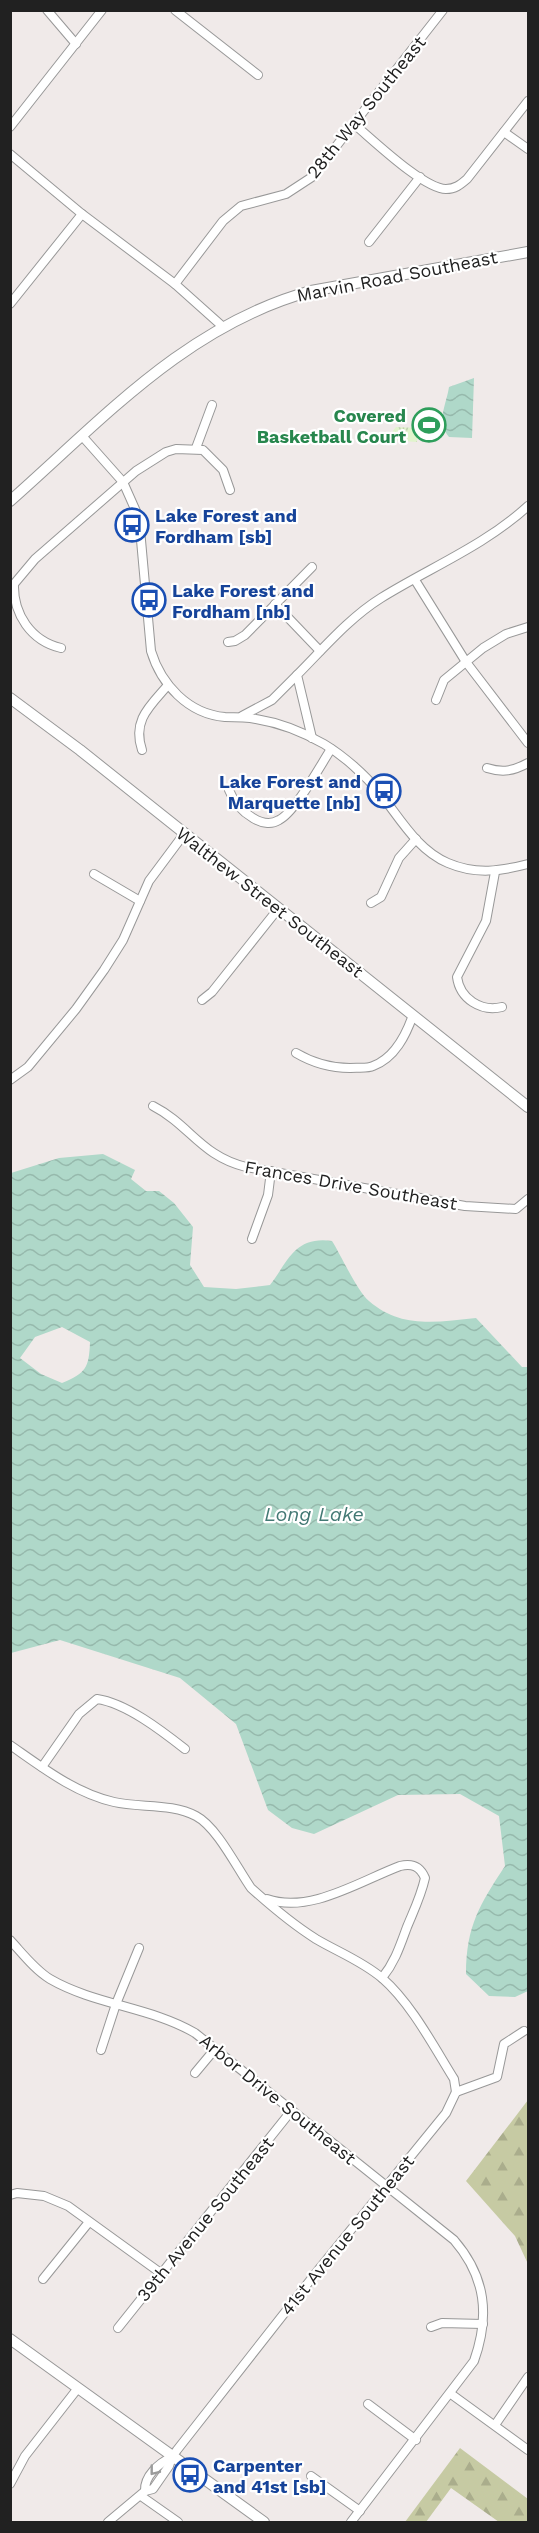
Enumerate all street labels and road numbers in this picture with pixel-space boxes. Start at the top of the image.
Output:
street label: 28th Way Southeast [302,31,430,182]
street label: Marvin Road Southeast [295,246,500,306]
street label: Walthew Street Southeast [172,822,368,982]
street label: Frances Drive Southeast [243,1156,459,1214]
street label: Arbor Drive Southeast [196,2029,361,2169]
street label: 39th Avenue Southeast [132,2132,278,2305]
street label: 41st Avenue Southeast [276,2150,418,2319]

